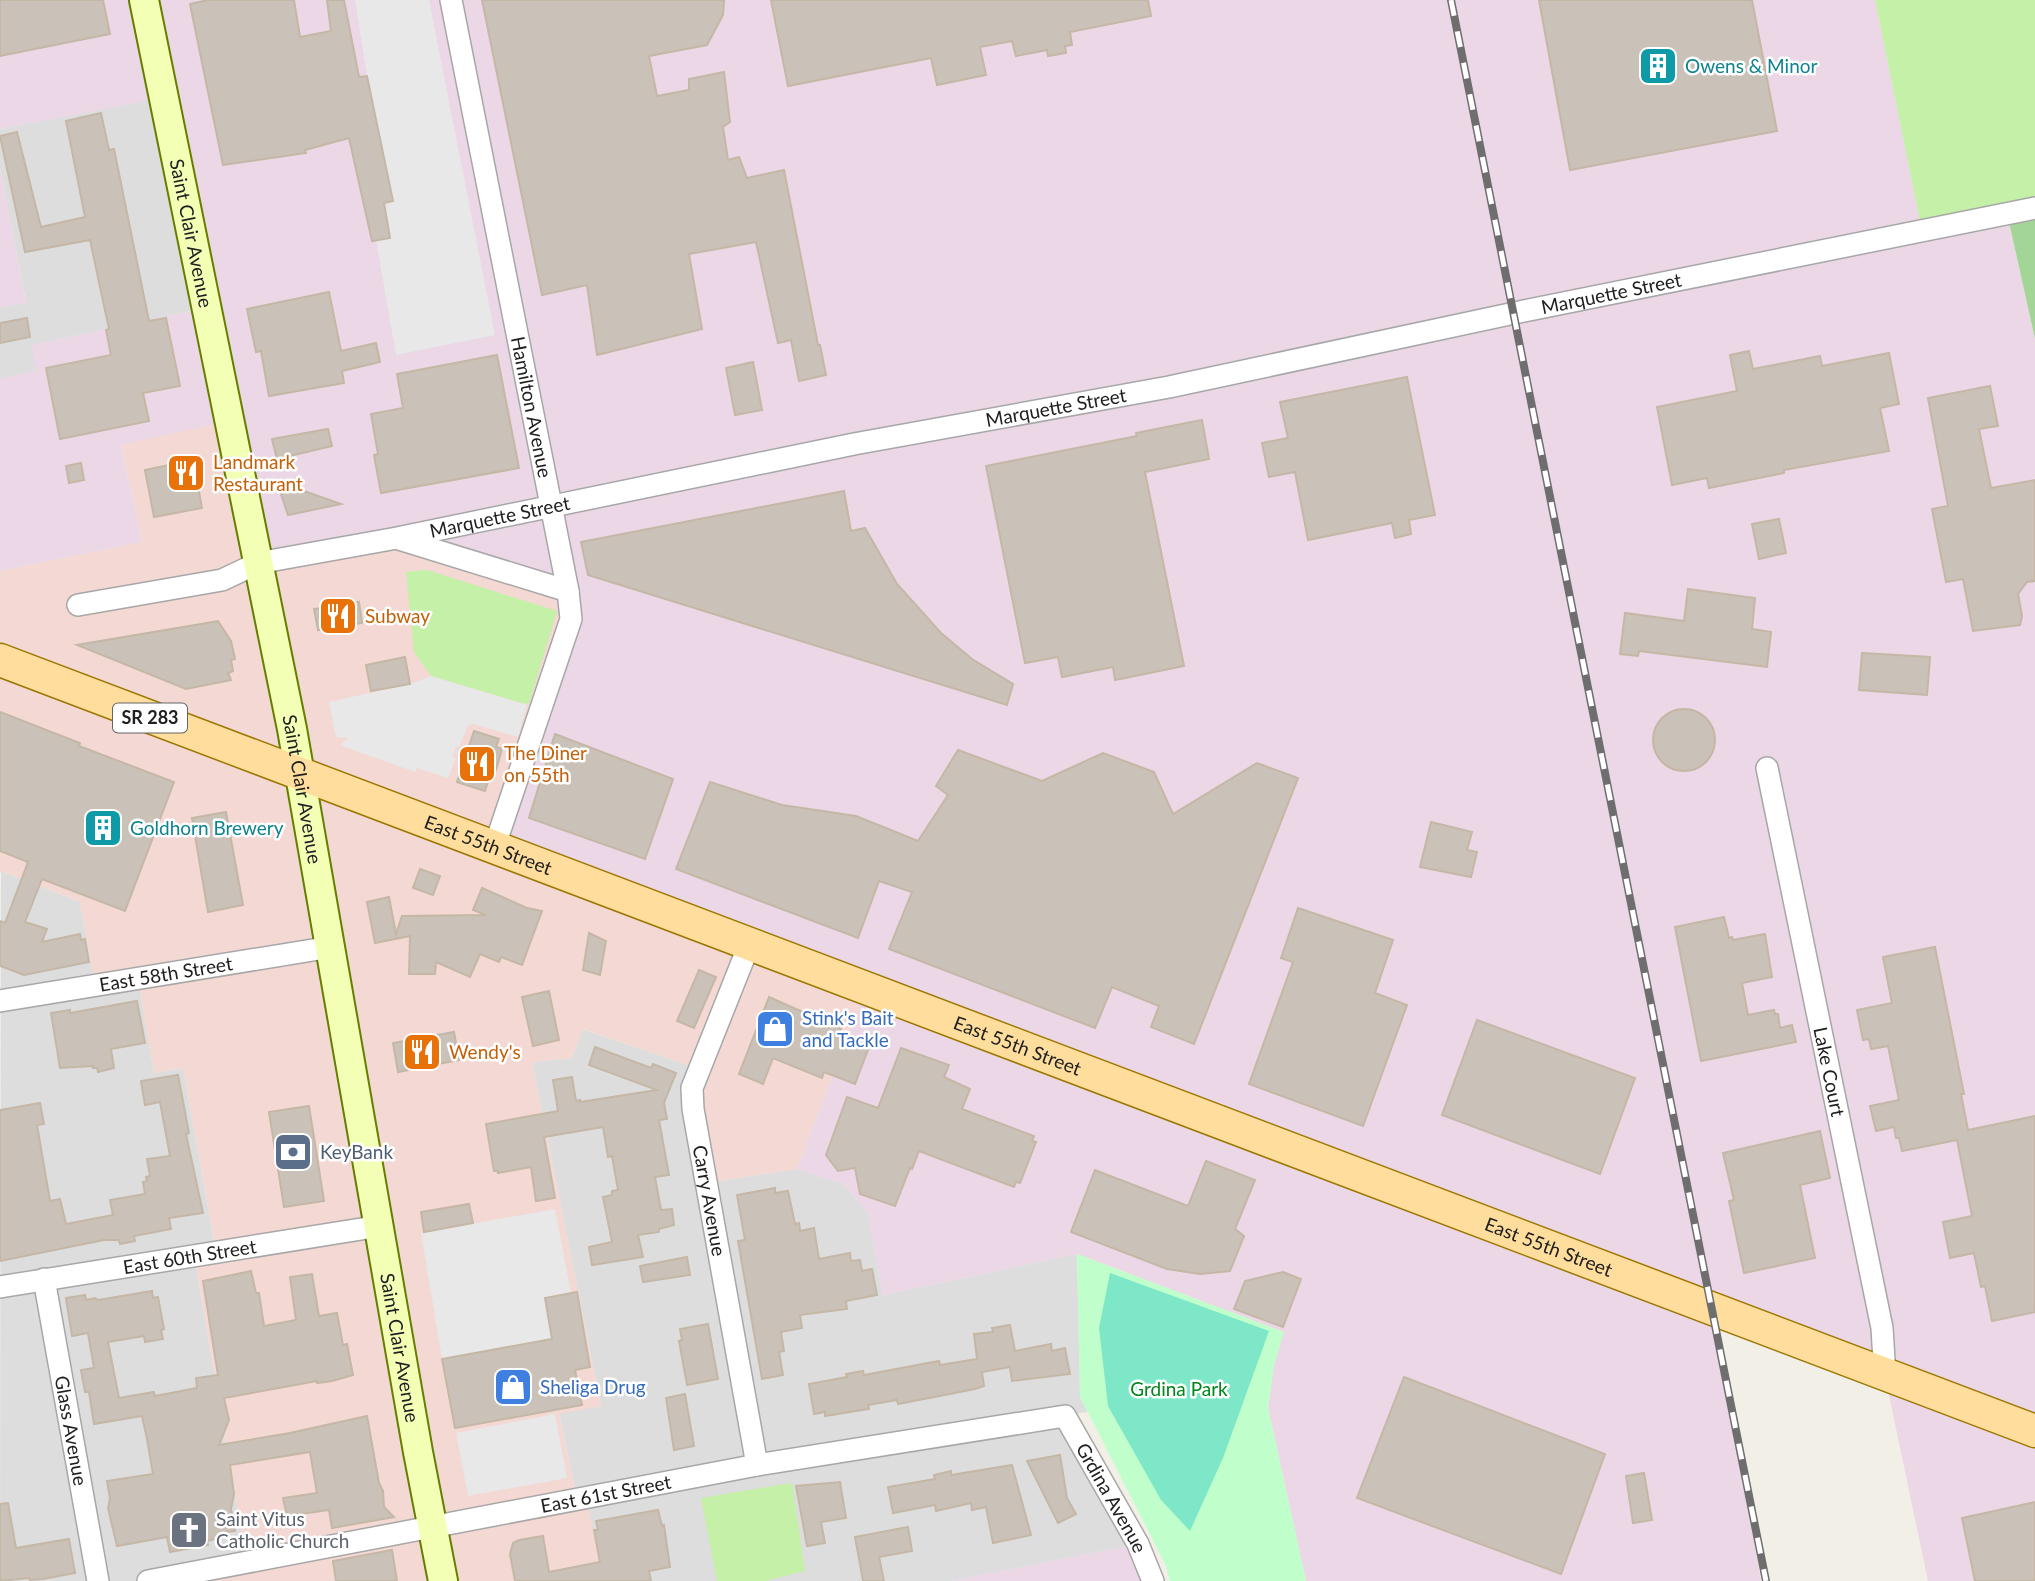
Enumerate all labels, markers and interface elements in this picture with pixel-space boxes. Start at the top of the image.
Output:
building icon: Owens & Minor [1637,45,1679,87]
place label: Owens & Minor [1685,54,1818,77]
street label: Saint Clair Avenue [166,157,218,310]
street label: Marquette Street [1539,268,1684,318]
street label: Hamilton Avenue [507,334,557,480]
street label: Marquette Street [984,383,1128,431]
place label: Landmark Restaurant [213,450,303,495]
restaurant icon: Landmark Restaurant [165,452,207,494]
street label: Marquette Street [427,491,572,542]
restaurant icon: Subway [317,595,359,637]
place label: Subway [365,604,430,627]
road number: SR 283 [113,704,187,732]
street label: Saint Clair Avenue [278,712,327,866]
place label: The Diner on 55th [504,741,587,786]
restaurant icon: The Diner on 55th [456,743,498,785]
building icon: Goldhorn Brewery [82,807,124,849]
street label: East 55th Street [421,810,556,879]
place label: Goldhorn Brewery [130,816,284,839]
street label: East 58th Street [97,951,234,996]
place label: Stink's Bait and Tackle [802,1006,894,1051]
shop icon: Stink's Bait and Tackle [754,1008,796,1050]
street label: East 55th Street [951,1010,1085,1080]
street label: Lake Court [1809,1025,1850,1119]
restaurant icon: Wendy's [401,1031,443,1073]
place label: Wendy's [449,1040,521,1063]
bank icon: KeyBank [272,1131,314,1173]
place label: KeyBank [320,1140,393,1163]
street label: Carry Avenue [689,1143,731,1258]
street label: East 55th Street [1482,1212,1616,1281]
street label: East 60th Street [121,1234,258,1278]
street label: Saint Clair Avenue [376,1271,425,1424]
shop icon: Sheliga Drug [492,1366,534,1408]
street label: Glass Avenue [50,1374,93,1487]
place label: Sheliga Drug [540,1375,646,1398]
park label: Grdina Park [1130,1377,1228,1400]
street label: Grdina Avenue [1072,1439,1152,1556]
street label: East 61st Street [539,1470,673,1517]
place label: Saint Vitus Catholic Church [216,1507,349,1552]
church icon: Saint Vitus Catholic Church [168,1509,210,1551]

